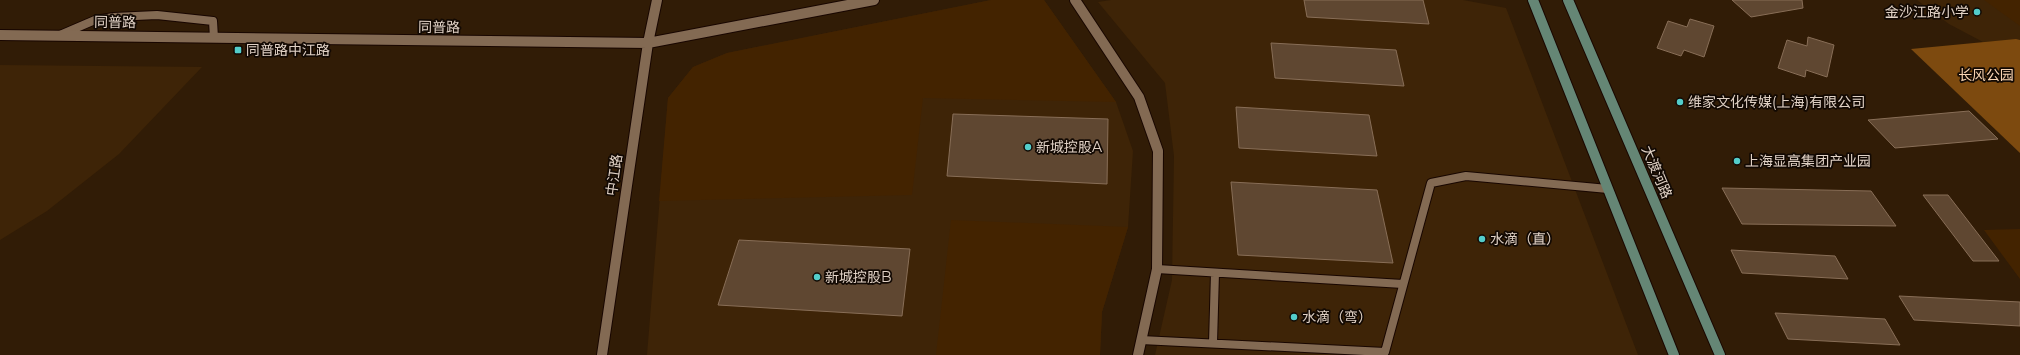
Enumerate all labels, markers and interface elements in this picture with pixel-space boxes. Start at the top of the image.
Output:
place label: 金沙江路小学 [1885,3,1969,21]
marker: 金沙江路小学 [1972,7,1982,17]
street label: 同普路 [94,13,136,31]
street label: 同普路 [418,18,460,36]
place label: 同普路中江路 [246,41,330,59]
marker: 同普路中江路 [233,45,243,55]
park label: 长风公园 [1958,66,2014,84]
place label: 维家文化传媒(上海)有限公司 [1688,93,1865,111]
marker: 维家文化传媒(上海)有限公司 [1675,97,1685,107]
place label: 新城控股A [1036,138,1103,156]
marker: 新城控股A [1023,142,1033,152]
street label: 大渡河路 [1638,143,1676,201]
place label: 上海显高集团产业园 [1745,152,1871,170]
street label: 中江路 [602,153,626,197]
marker: 上海显高集团产业园 [1732,156,1742,166]
place label: 水滴（直） [1490,230,1560,248]
marker: 水滴（直） [1477,234,1487,244]
place label: 新城控股B [825,268,892,286]
marker: 新城控股B [812,272,822,282]
place label: 水滴（弯） [1302,308,1372,326]
marker: 水滴（弯） [1289,312,1299,322]

